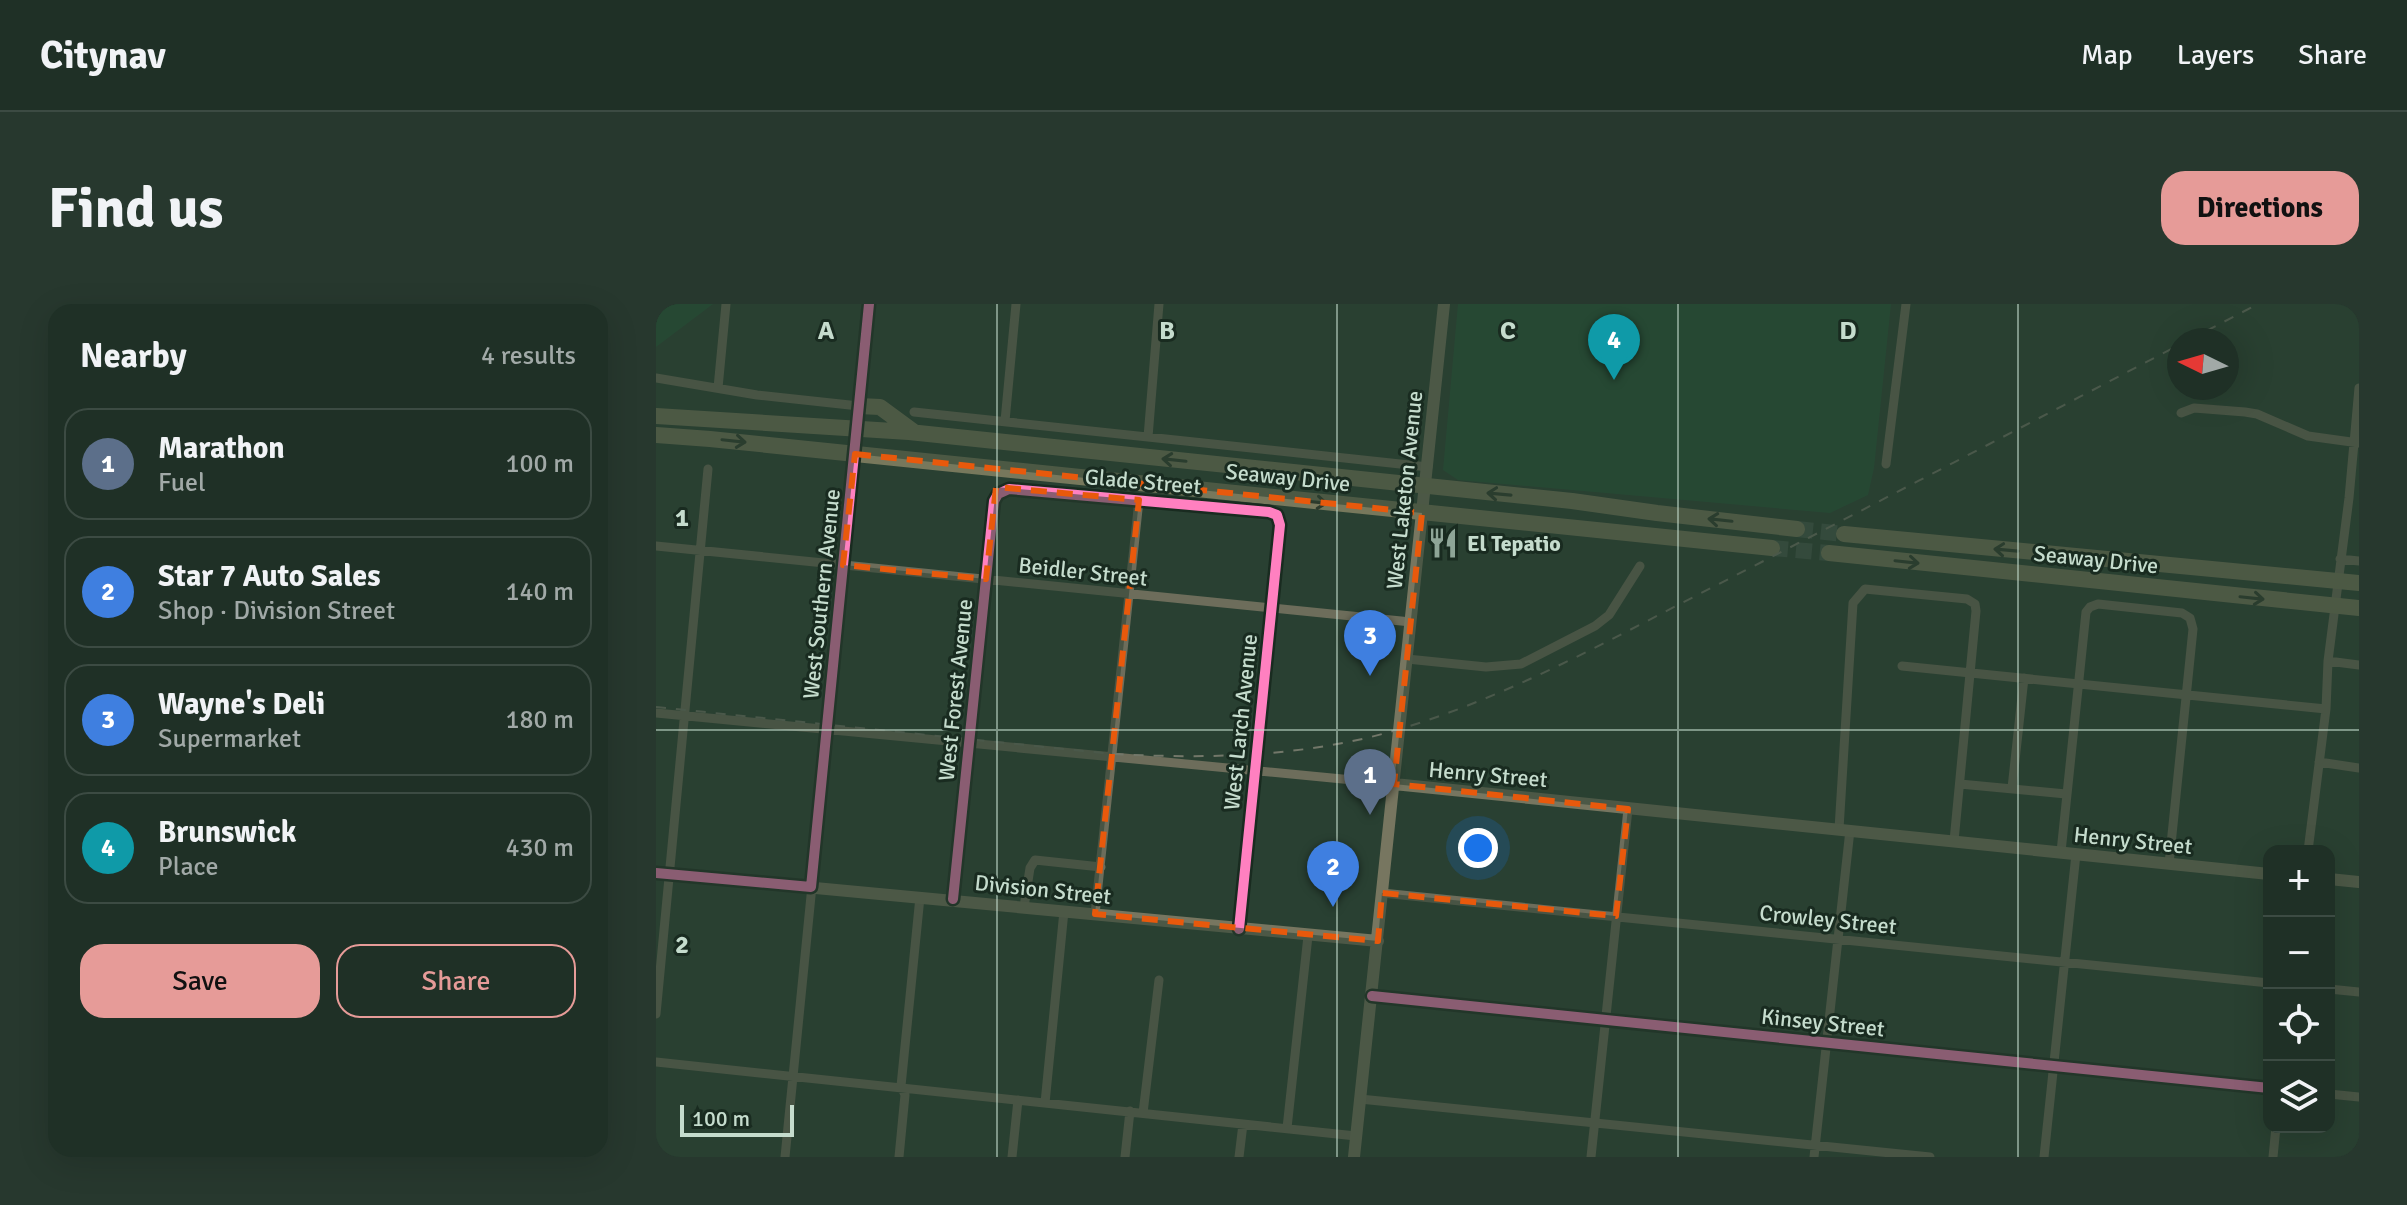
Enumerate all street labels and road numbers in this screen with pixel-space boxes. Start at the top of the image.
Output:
street label: West Laketon Avenue [1381,389,1428,591]
street label: Seaway Drive [1224,458,1352,497]
street label: Glade Street [1084,463,1202,500]
street label: West Southern Avenue [797,488,846,700]
street label: Seaway Drive [2032,540,2160,579]
street label: Beidler Street [1017,551,1149,592]
street label: West Forest Avenue [933,598,978,782]
street label: West Larch Avenue [1218,633,1263,812]
street label: Henry Street [1428,756,1549,793]
street label: Henry Street [2072,821,2194,860]
street label: Division Street [973,869,1113,910]
street label: Crowley Street [1758,899,1898,940]
street label: Kinsey Street [1760,1003,1886,1042]

